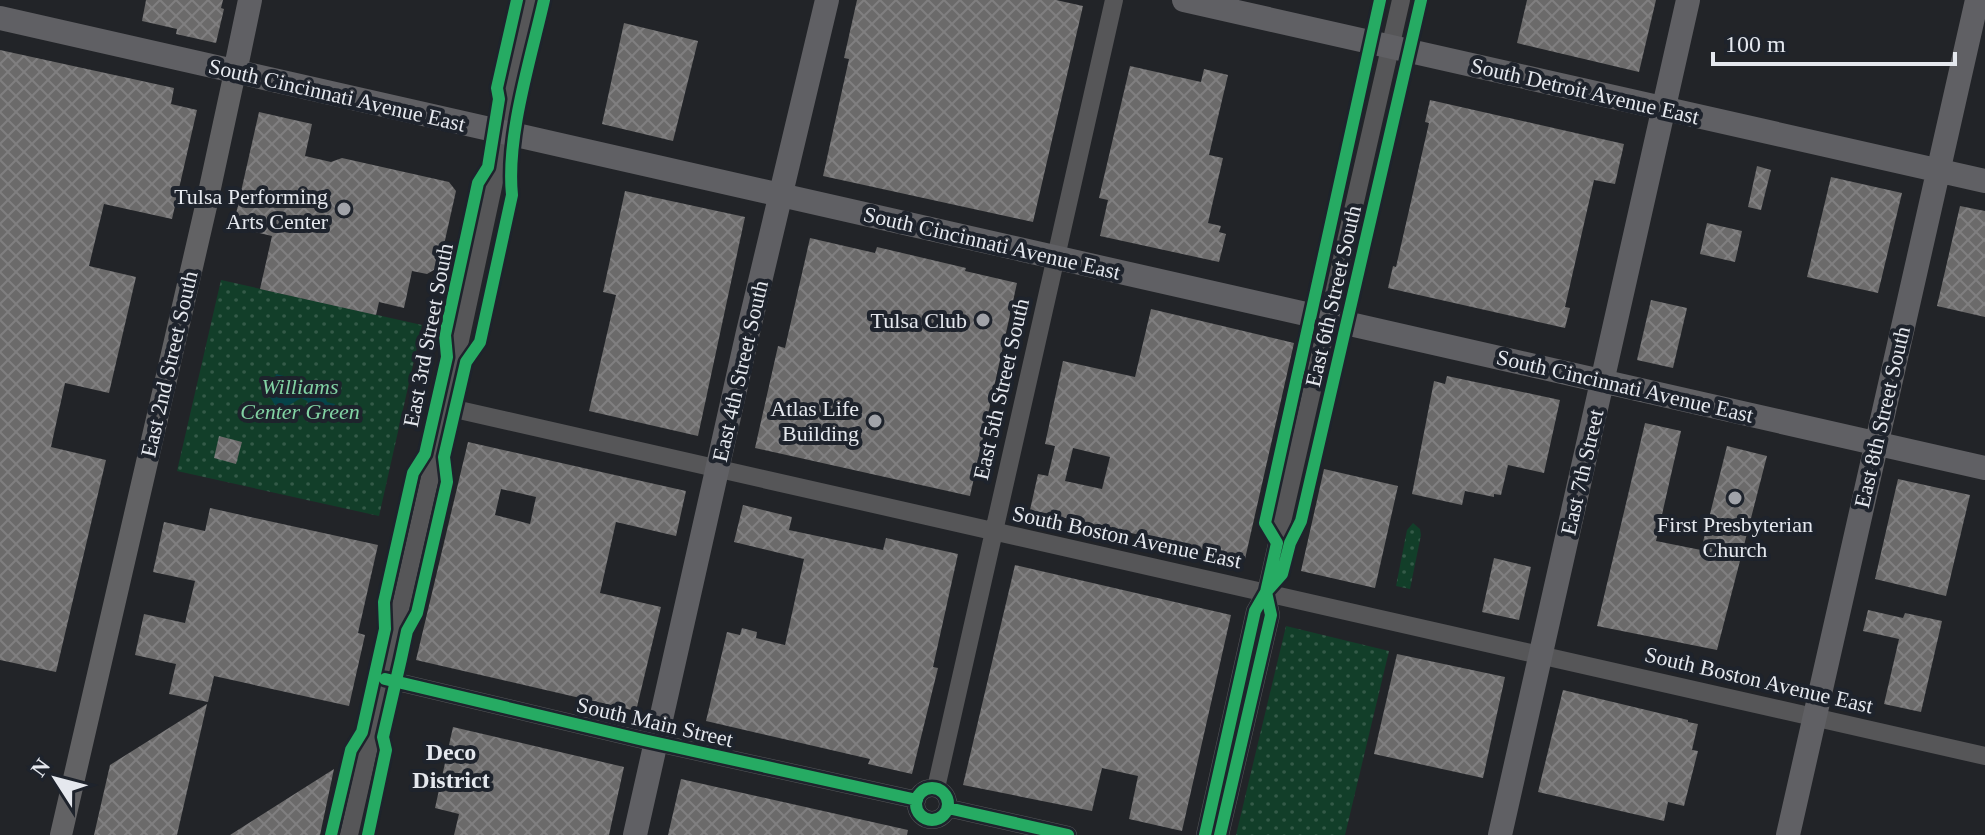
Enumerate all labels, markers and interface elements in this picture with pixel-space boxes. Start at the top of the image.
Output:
scale bar [1713,16,1955,66]
text: 100 m [1725,31,1786,57]
street label: South Cincinnati Avenue East [206,53,468,137]
street label: South Detroit Avenue East [1468,53,1702,129]
place label: Tulsa Performing Arts Center [174,184,329,234]
marker: Tulsa Performing Arts Center [335,200,353,218]
street label: South Cincinnati Avenue East [861,201,1123,285]
street label: East 6th Street South [1300,203,1366,389]
street label: East 3rd Street South [398,241,458,429]
street label: East 2nd Street South [135,269,203,459]
street label: East 4th Street South [707,278,773,464]
street label: East 5th Street South [968,296,1034,482]
place label: Tulsa Club [871,308,967,333]
marker: Tulsa Club [974,311,992,329]
street label: East 8th Street South [1849,324,1915,510]
street label: South Cincinnati Avenue East [1494,344,1756,428]
park label: Williams Center Green [240,374,360,424]
place label: Atlas Life Building [770,396,859,446]
street label: East 7th Street [1555,407,1609,537]
marker: Atlas Life Building [866,412,884,430]
marker: First Presbyterian Church [1726,489,1744,507]
street label: South Boston Avenue East [1010,500,1244,574]
place label: First Presbyterian Church [1657,512,1813,562]
street label: South Boston Avenue East [1642,642,1876,718]
street label: South Main Street [574,692,736,752]
north arrow [16,739,96,819]
district label: Deco District [412,739,490,793]
text: N [25,754,55,781]

